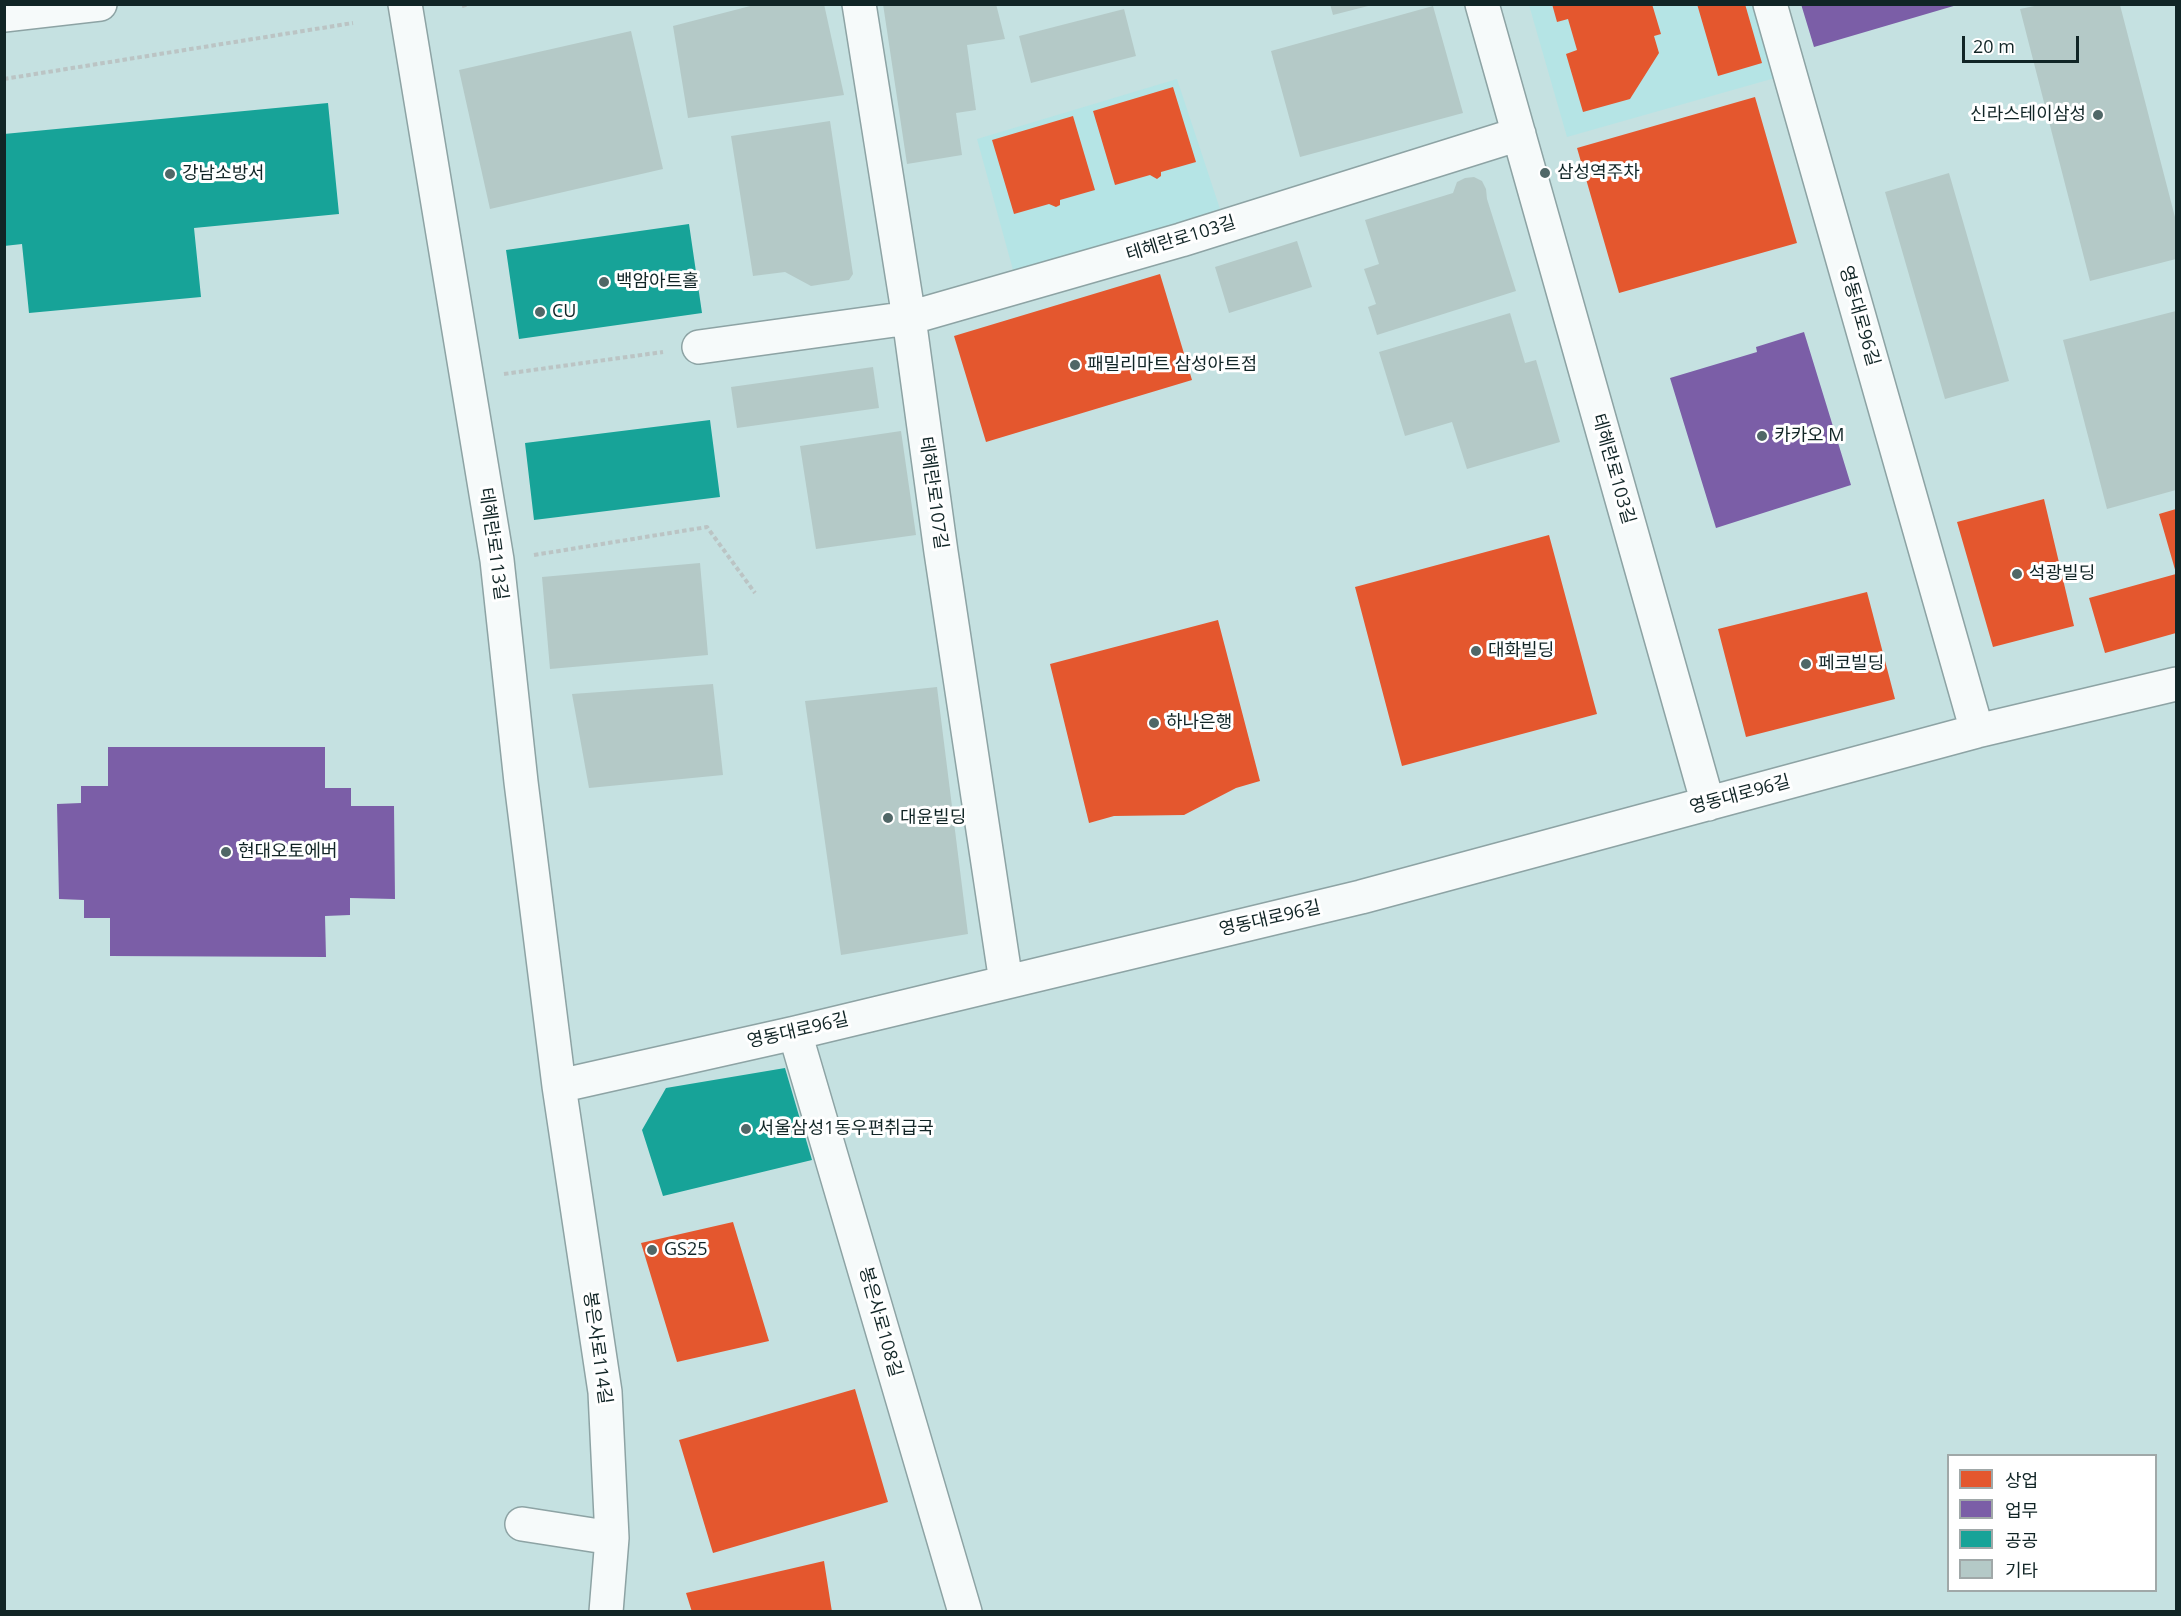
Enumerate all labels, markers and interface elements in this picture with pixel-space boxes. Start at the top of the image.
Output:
scale bar [1965,24,2082,62]
text: 20 m [1973,34,2015,58]
place label: 신라스테이삼성 [1970,104,2086,126]
marker: 신라스테이삼성 [2091,108,2105,122]
place label: 삼성역주차 [1557,162,1640,184]
place label: 강남소방서 [182,163,265,185]
marker: 삼성역주차 [1538,166,1552,180]
marker: 강남소방서 [163,167,177,181]
street label: 테헤란로103길 [1123,212,1239,266]
street label: 영동대로96길 [1834,263,1884,369]
place label: 백암아트홀 [616,271,699,293]
marker: 백암아트홀 [597,275,611,289]
place label: CU [552,301,576,323]
marker: CU [533,305,547,319]
place label: 패밀리마트 삼성아트점 [1087,354,1257,376]
marker: 패밀리마트 삼성아트점 [1068,358,1082,372]
street label: 테헤란로103길 [1587,411,1639,527]
place label: 카카오 M [1774,425,1845,447]
marker: 카카오 M [1755,429,1769,443]
street label: 테헤란로107길 [914,435,952,551]
street label: 테헤란로113길 [474,486,512,602]
place label: 석광빌딩 [2029,563,2095,585]
marker: 석광빌딩 [2010,567,2024,581]
place label: 대화빌딩 [1488,640,1554,662]
marker: 대화빌딩 [1469,644,1483,658]
place label: 페코빌딩 [1818,653,1884,675]
marker: 페코빌딩 [1799,657,1813,671]
place label: 하나은행 [1166,712,1232,734]
marker: 하나은행 [1147,716,1161,730]
street label: 영동대로96길 [1687,771,1793,819]
place label: 대윤빌딩 [900,807,966,829]
marker: 대윤빌딩 [881,811,895,825]
place label: 현대오토에버 [238,841,337,863]
marker: 현대오토에버 [219,845,233,859]
street label: 영동대로96길 [1217,897,1323,941]
street label: 영동대로96길 [745,1009,851,1053]
place label: 서울삼성1동우편취급국 [758,1118,934,1140]
marker: 서울삼성1동우편취급국 [739,1122,753,1136]
place label: GS25 [664,1239,708,1261]
marker: GS25 [645,1243,659,1257]
street label: 봉은사로108길 [854,1264,906,1380]
street label: 봉은사로114길 [578,1290,616,1406]
legend [1947,1454,2157,1592]
text: 상업 [2005,1468,2038,1492]
text: 업무 [2005,1498,2038,1522]
text: 공공 [2005,1528,2038,1552]
text: 기타 [2005,1558,2038,1582]

